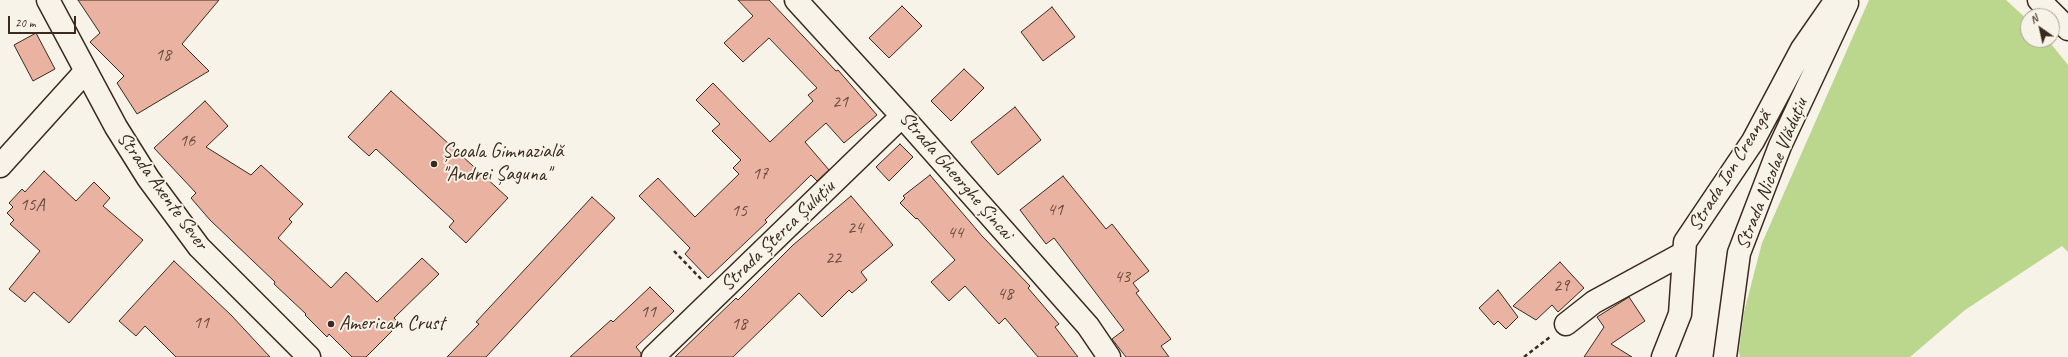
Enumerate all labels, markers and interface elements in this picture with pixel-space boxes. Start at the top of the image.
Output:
scale bar [10,8,78,34]
north arrow [2020,8,2060,48]
text: N [2027,11,2041,27]
text: 20 m [15,15,35,31]
house number: 18 [155,44,171,66]
house number: 21 [832,91,848,113]
street label: Strada Nicolae Vlăduțiu [1731,95,1813,253]
street label: Strada Ion Creangă [1683,106,1777,236]
street label: Strada Gheorghe Șincai [894,107,1018,245]
street label: Strada Axente Sever [111,127,213,255]
house number: 16 [179,130,195,152]
place label: Școala Gimnazială "Andrei Șaguna" [442,140,563,187]
marker: Școala Gimnazială "Andrei Șaguna" [429,159,439,169]
house number: 17 [752,163,768,185]
street label: Strada Șterca Șuluțiu [716,175,840,297]
house number: 15A [19,194,45,216]
house number: 41 [1047,199,1063,221]
house number: 15 [731,200,747,222]
house number: 24 [847,217,863,239]
house number: 44 [947,222,963,244]
house number: 22 [825,247,841,269]
house number: 43 [1114,266,1130,288]
house number: 29 [1553,275,1569,297]
house number: 48 [997,283,1013,305]
house number: 11 [640,301,656,323]
house number: 11 [193,312,209,334]
place label: American Crust [339,312,445,336]
house number: 18 [731,313,747,335]
marker: American Crust [326,319,336,329]

